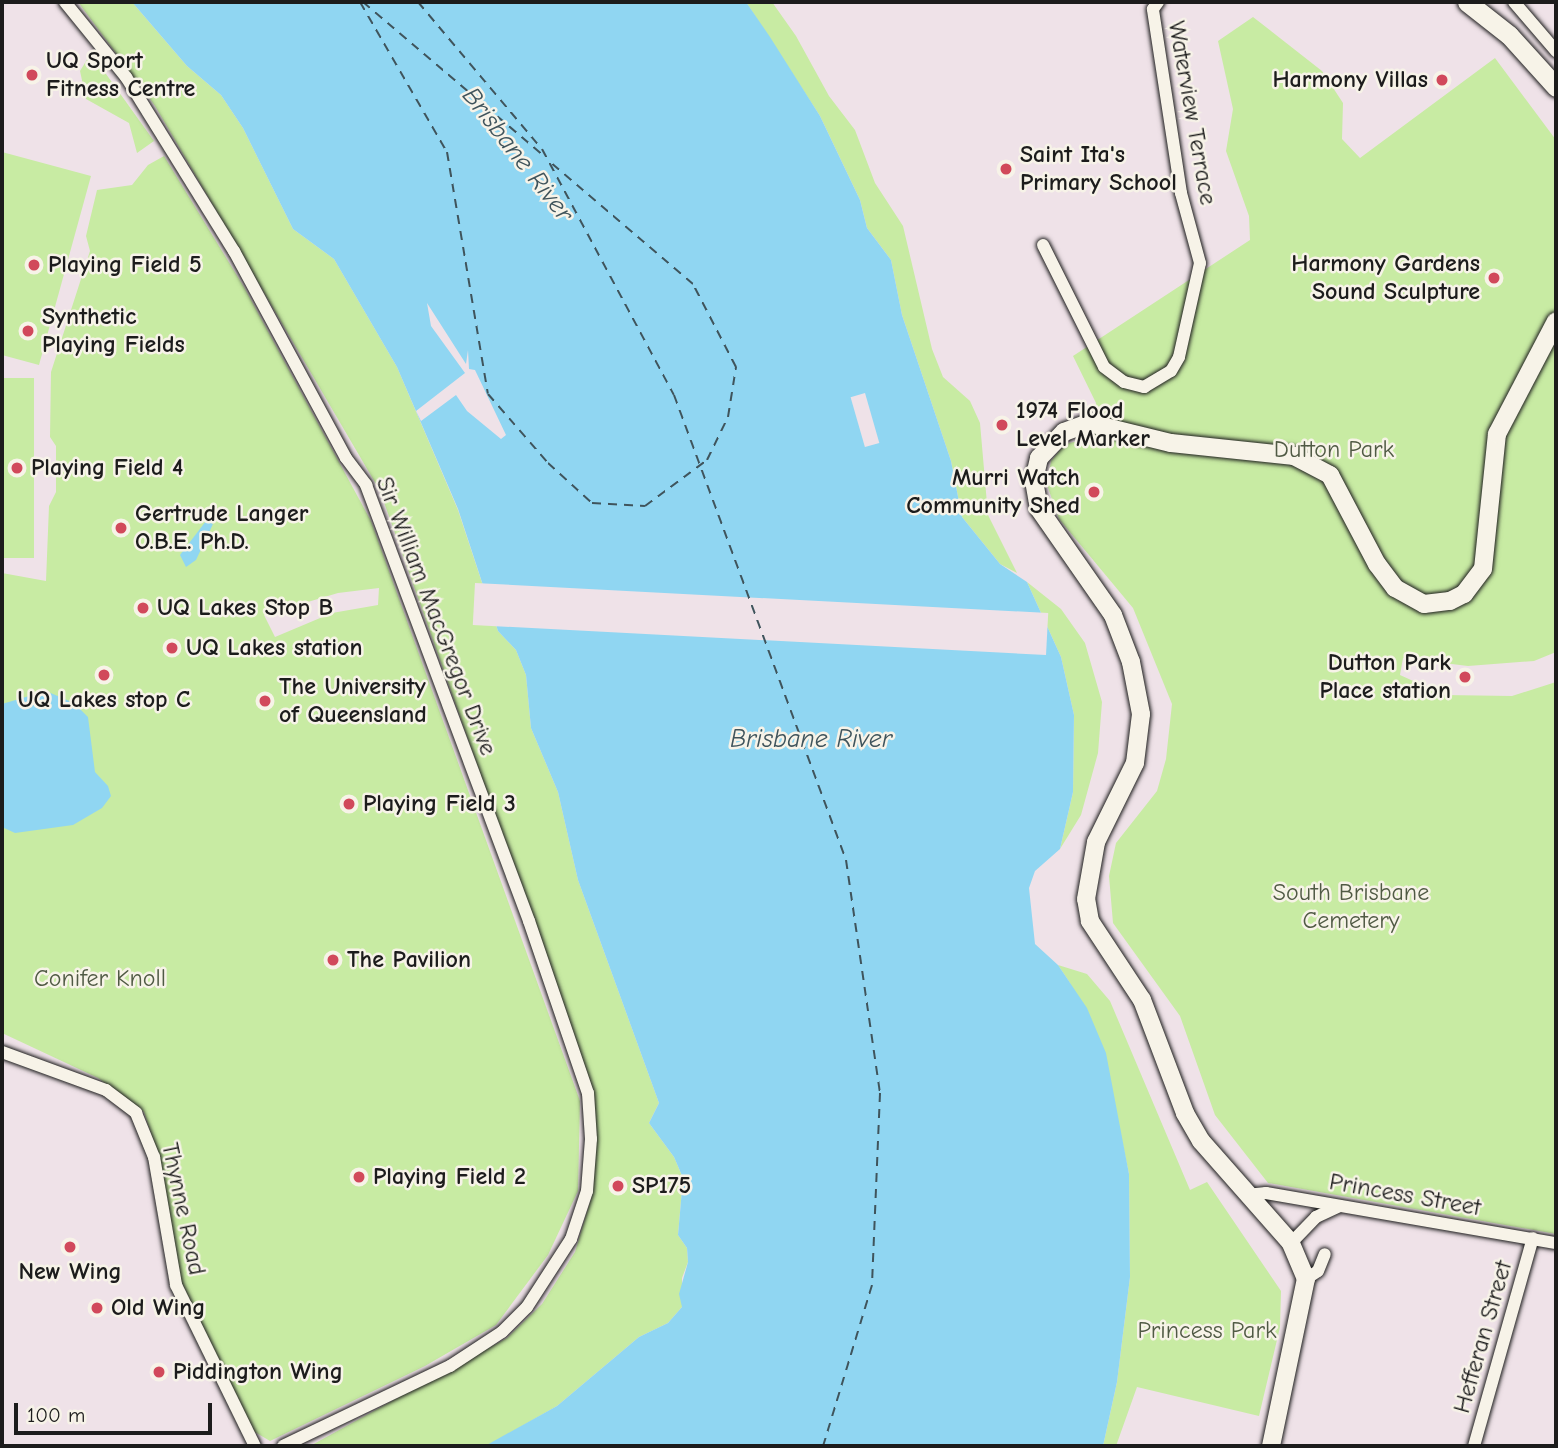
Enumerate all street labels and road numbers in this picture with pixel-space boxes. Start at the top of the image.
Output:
street label: Waterview Terrace [1162,19,1222,207]
street label: Sir William MacGregor Drive [370,473,502,759]
street label: Thynne Road [155,1140,211,1278]
street label: Princess Street [1327,1168,1483,1222]
street label: Hefferan Street [1447,1257,1519,1417]

